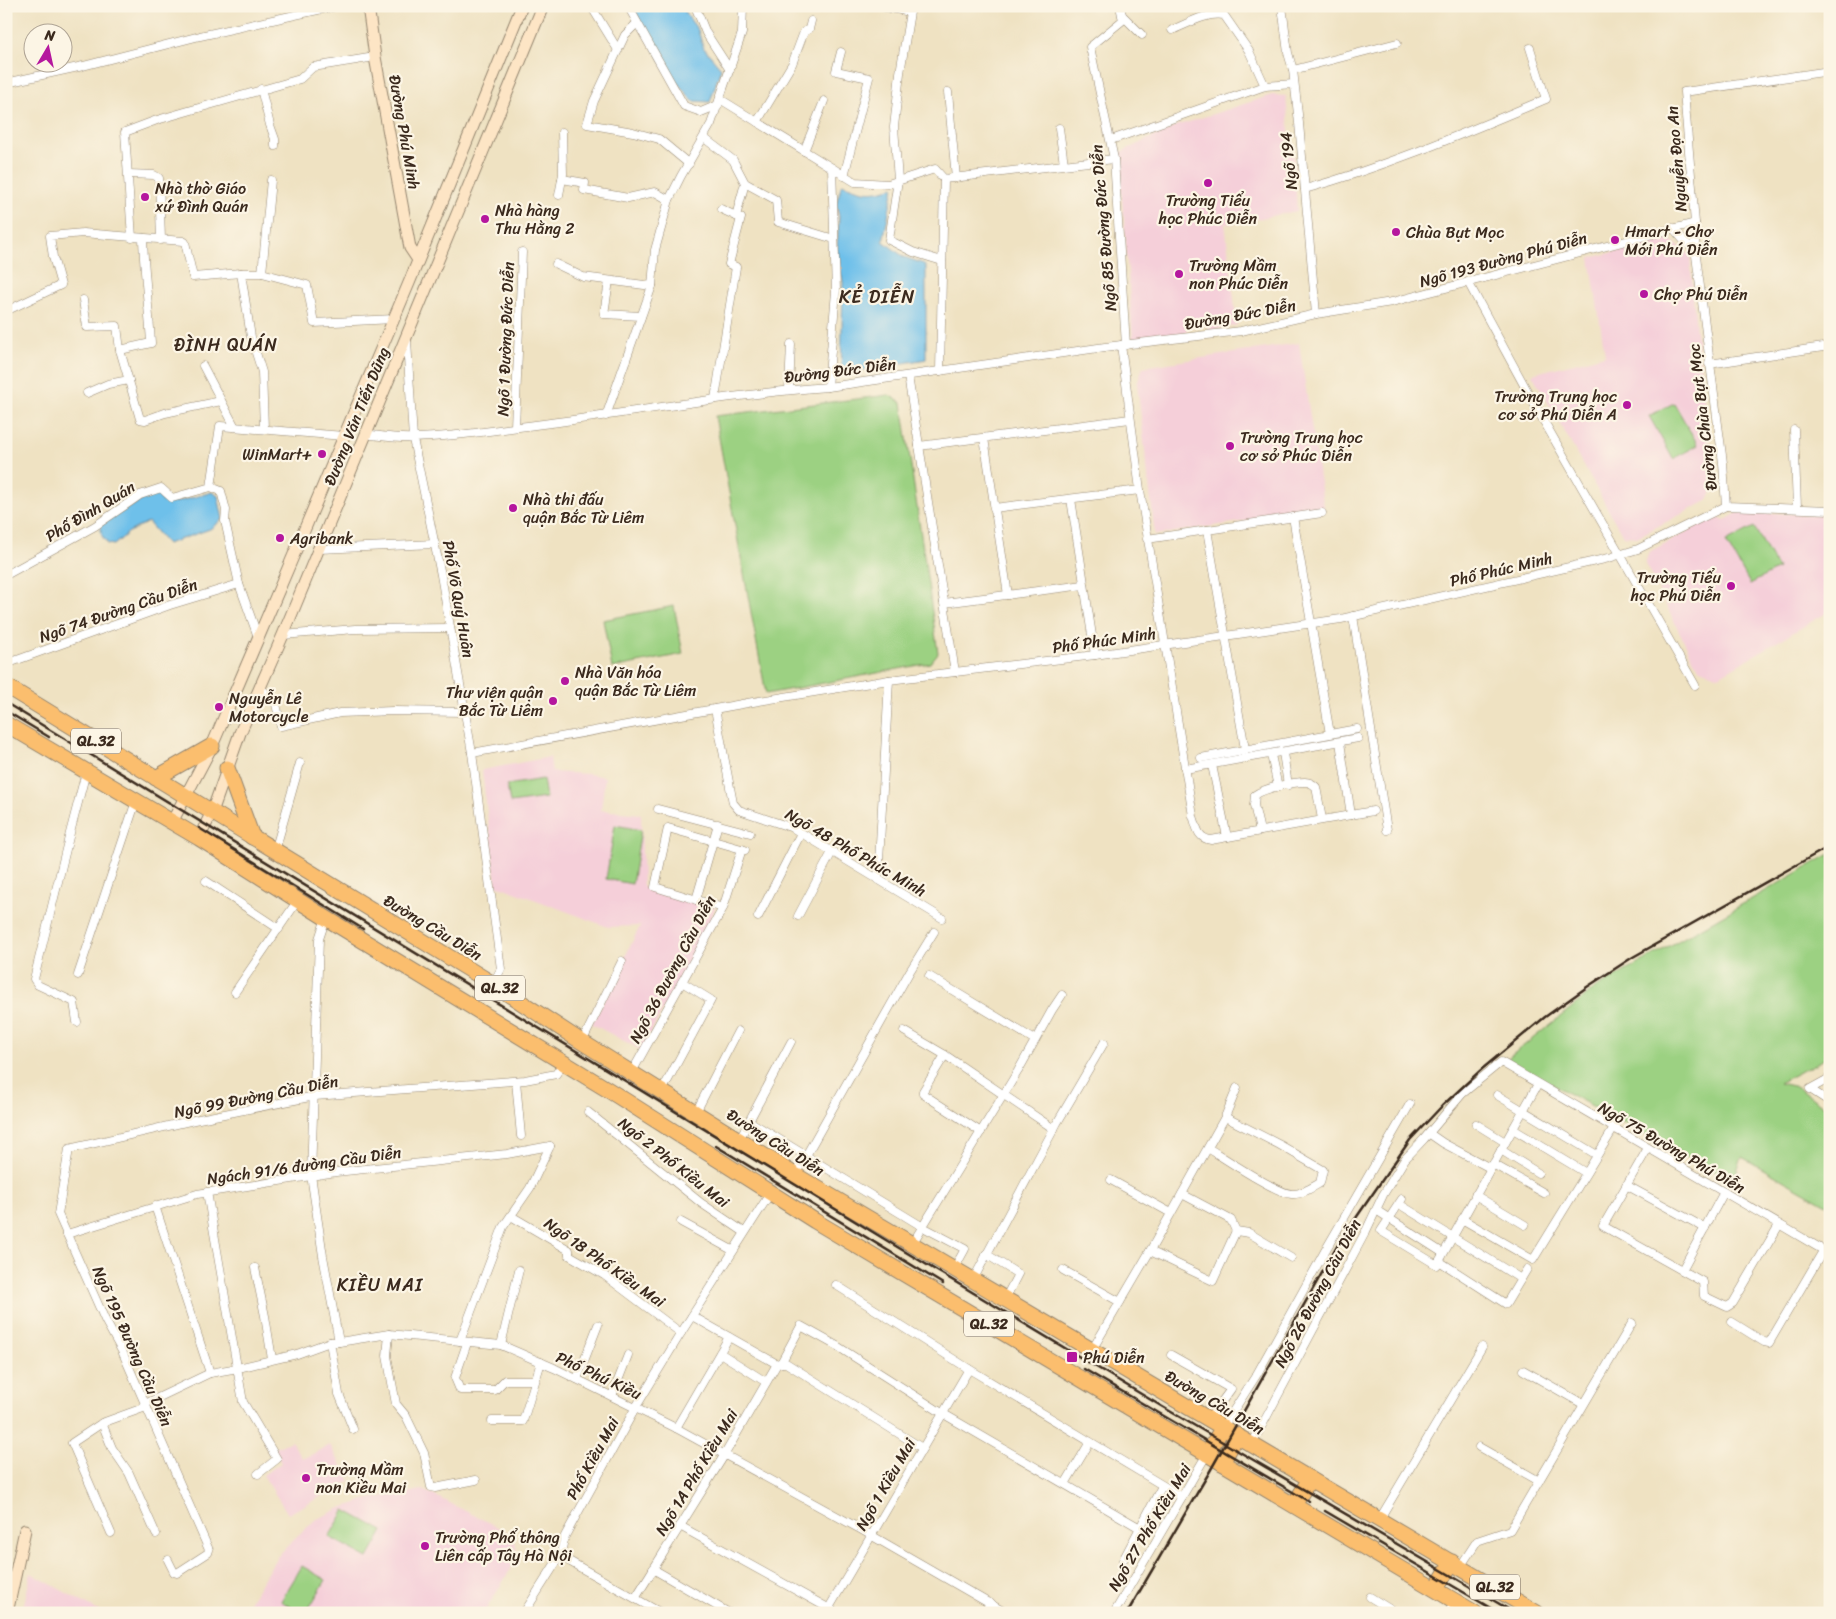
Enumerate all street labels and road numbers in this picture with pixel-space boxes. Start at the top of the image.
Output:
street label: Đường Phú Minh [380,73,429,192]
street label: Nguyễn Đạo An [1657,104,1696,213]
street label: Ngõ 194 [1271,131,1306,191]
street label: Ngõ 85 Đường Đức Diễn [1082,143,1125,313]
street label: Ngõ 193 Đường Phú Diễn [1416,223,1591,296]
street label: Ngõ 1 Đường Đức Diễn [488,261,523,417]
street label: Đường Đức Diễn [1182,290,1298,339]
street label: Đường Văn Tiến Dũng [315,342,398,490]
street label: Đường Chùa Bụt Mọc [1679,342,1726,492]
street label: Đường Đức Diễn [783,349,898,392]
street label: Phố Đình Quán [39,473,141,550]
street label: Phố Võ Quý Huân [434,538,483,660]
street label: Phố Phúc Minh [1447,544,1555,595]
street label: Ngõ 74 Đường Cầu Diễn [35,570,202,651]
street label: Phố Phúc Minh [1050,619,1158,662]
road number: QL.32 [71,728,121,754]
street label: Ngõ 48 Phố Phúc Minh [779,800,932,905]
street label: Đường Cầu Diễn [378,886,488,969]
street label: Ngõ 36 Đường Cầu Diễn [621,889,724,1049]
road number: QL.32 [475,976,525,1000]
street label: Ngõ 99 Đường Cầu Diễn [172,1066,341,1127]
street label: Ngõ 75 Đường Phú Diễn [1593,1093,1751,1202]
street label: Đường Cầu Diễn [721,1101,831,1184]
street label: Ngõ 2 Phố Kiều Mai [611,1109,736,1216]
street label: Ngách 91/6 đường Cầu Diễn [205,1137,403,1193]
street label: Ngõ 18 Phố Kiều Mai [538,1209,672,1316]
street label: Ngõ 26 Đường Cầu Diễn [1266,1213,1369,1373]
street label: Ngõ 195 Đường Cầu Diễn [84,1261,181,1432]
road number: QL.32 [964,1312,1014,1336]
street label: Phố Phú Kiều [551,1343,647,1408]
street label: Đường Cầu Diễn [1159,1362,1271,1443]
street label: Ngõ 1A Phố Kiều Mai [647,1403,746,1541]
street label: Phố Kiều Mai [558,1411,627,1505]
street label: Ngõ 1 Kiều Mai [847,1432,924,1536]
street label: Ngõ 27 Phố Kiều Mai [1100,1457,1199,1597]
road number: QL.32 [1470,1574,1520,1600]

